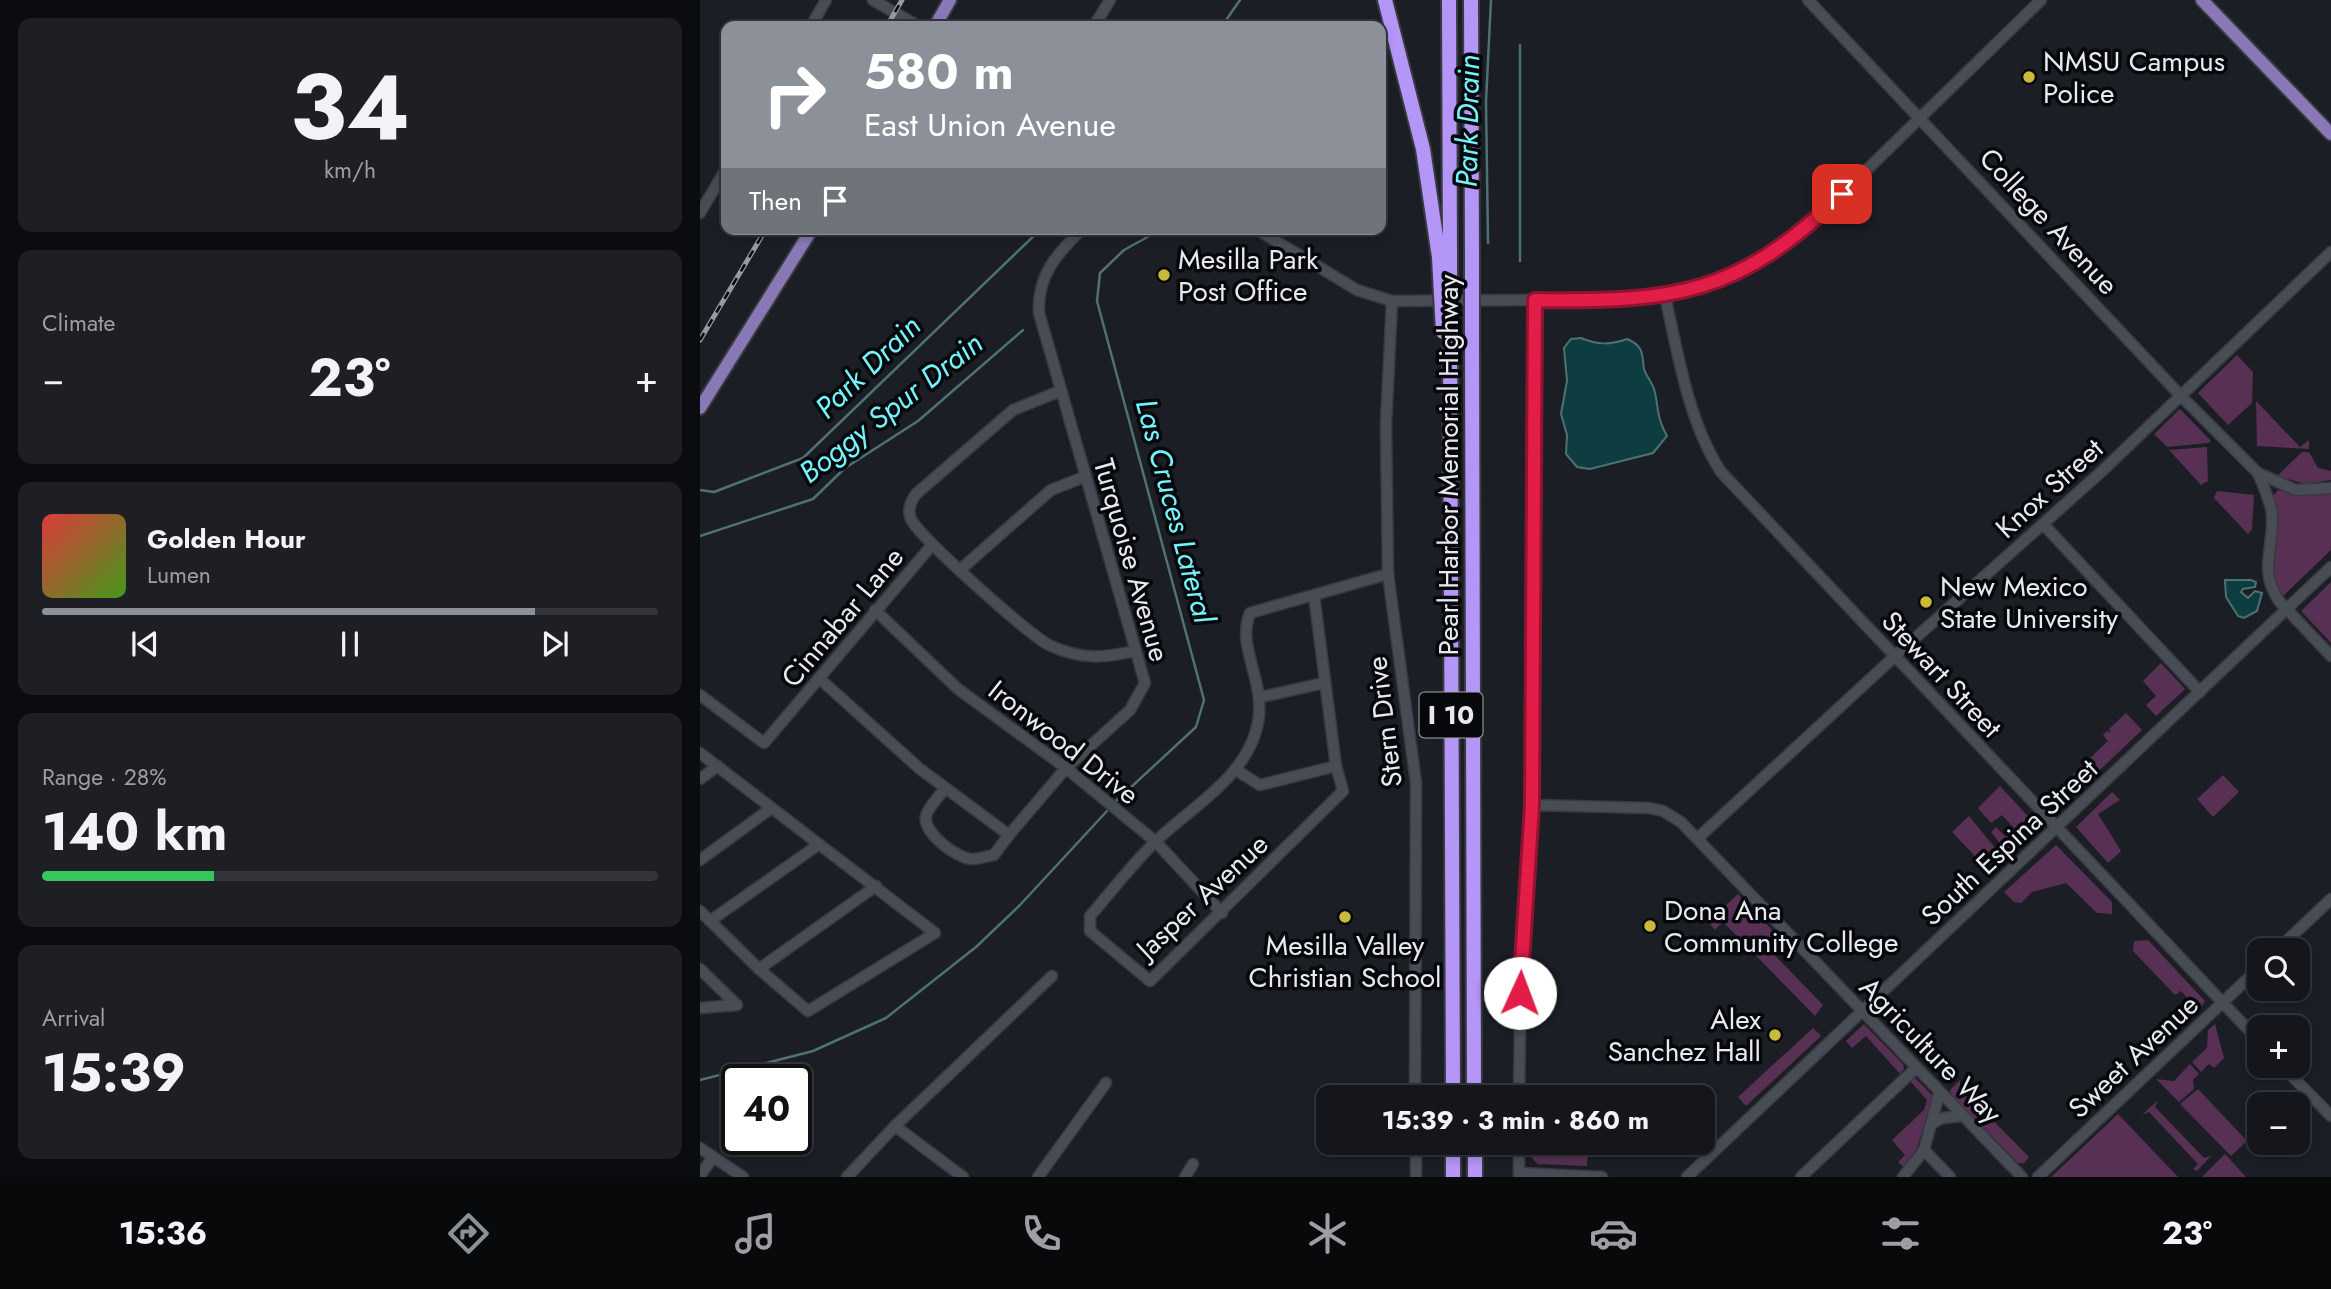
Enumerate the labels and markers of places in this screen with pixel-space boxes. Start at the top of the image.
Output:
place label: NMSU Campus Police [2043,41,2225,114]
marker: NMSU Campus Police [2021,69,2037,85]
pin [1812,164,1872,224]
place label: Mesilla Park Post Office [1178,239,1319,312]
marker: Mesilla Park Post Office [1156,267,1172,283]
place label: New Mexico State University [1940,566,2119,639]
marker: New Mexico State University [1918,594,1934,610]
place label: Dona Ana Community College [1664,890,1898,963]
marker: Mesilla Valley Christian School [1337,909,1353,925]
marker: Dona Ana Community College [1642,918,1658,934]
place label: Mesilla Valley Christian School [1248,925,1442,998]
place label: Alex Sanchez Hall [1608,999,1761,1072]
marker: Alex Sanchez Hall [1767,1027,1783,1043]

